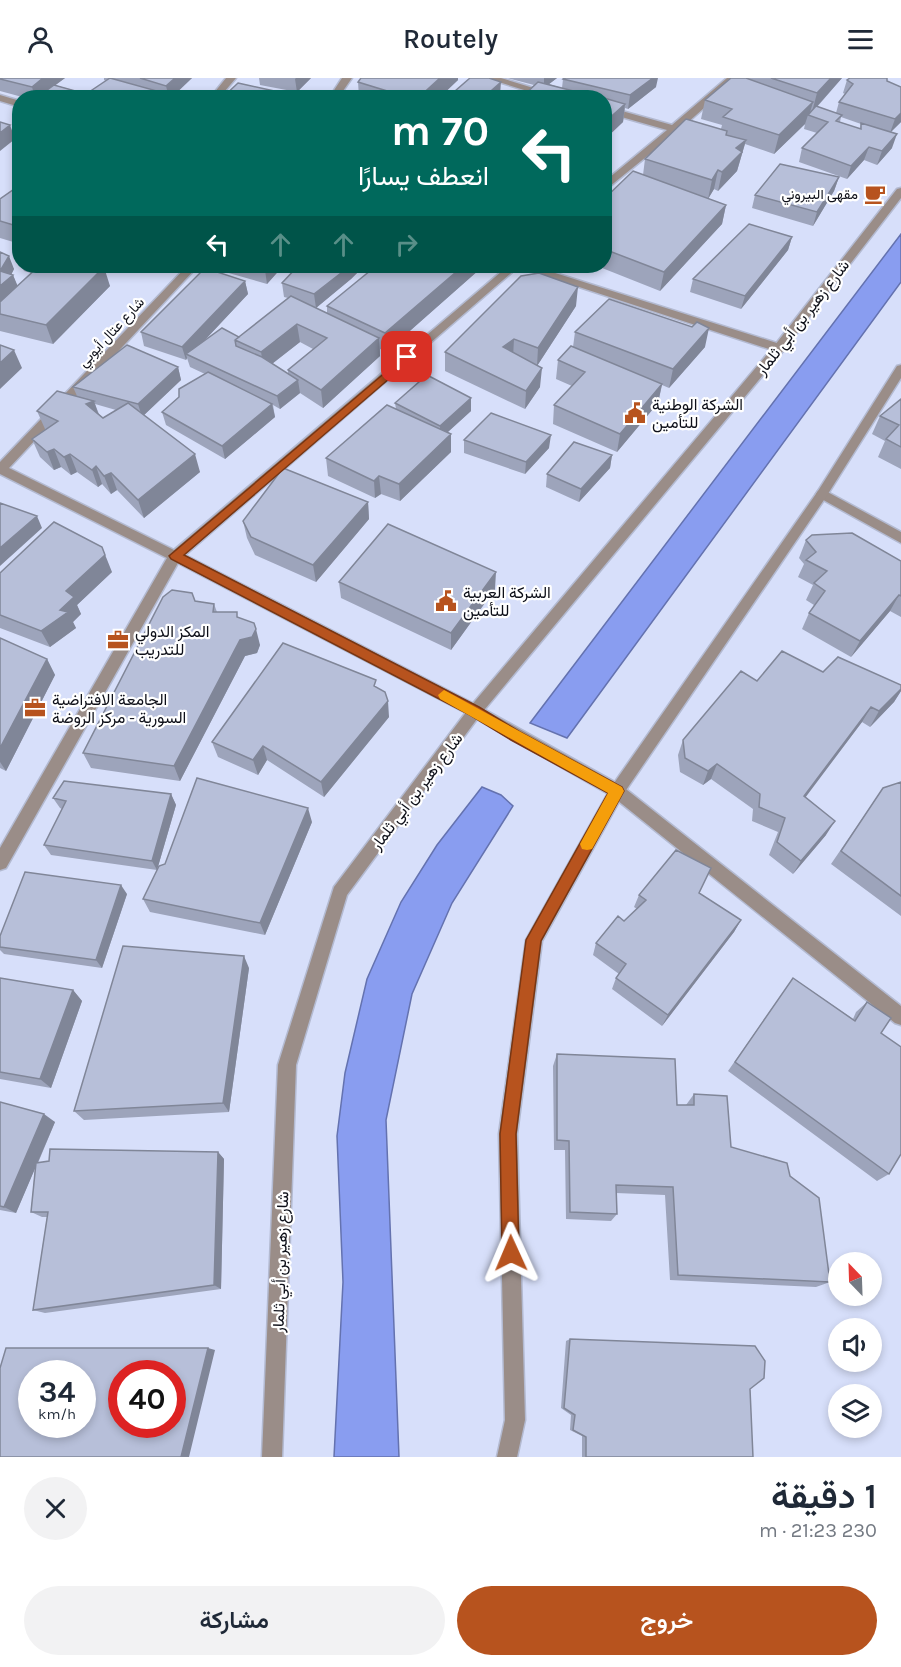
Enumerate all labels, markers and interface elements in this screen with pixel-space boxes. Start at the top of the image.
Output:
icon: person [24,23,57,56]
text: Routely [403,23,498,55]
icon: menu [844,23,877,56]
text: 70 m [391,106,489,156]
icon: left [510,114,588,192]
text: انعطف يسارًا [358,160,489,192]
cafe icon: مقهى البيروني [863,182,887,206]
place label: مقهى البيروني [781,186,858,206]
icon: left [201,228,234,261]
icon: ahead [264,228,297,261]
icon: ahead [327,228,360,261]
icon: right [390,228,423,261]
street label: شارع زهير بن أبي ثلمار [751,256,856,382]
street label: شارع عتال أيوبي [75,294,150,373]
pin [381,331,432,382]
icon: arrive [390,340,423,373]
place label: الشركة الوطنية للتأمين [652,395,743,433]
public building icon: الشركة الوطنية للتأمين [623,401,647,425]
place label: الشركة العربية للتأمين [463,583,551,621]
public building icon: الشركة العربية للتأمين [434,589,458,613]
place label: المكز الدولي للتدريب [135,622,210,660]
office icon: المكز الدولي للتدريب [106,628,130,652]
place label: الجامعة الافتراضية السورية - مركز الروضة [52,690,186,728]
office icon: الجامعة الافتراضية السورية - مركز الروضة [23,696,47,720]
street label: شارع زهير بن أبي ثلمار [366,729,470,857]
street label: شارع زهير بن أبي ثلمار [269,1191,296,1334]
position arrow [479,1221,543,1285]
north arrow [828,1252,882,1306]
map controls [828,1252,882,1438]
button: sound [828,1318,882,1372]
speed limit sign: 40 [108,1360,186,1438]
text: 34 [39,1374,75,1410]
button: layers [828,1384,882,1438]
text: km/h [38,1405,76,1423]
text: 1 دقيقة [771,1475,877,1517]
button: close [24,1477,87,1540]
text: 230 m · 21:23 [759,1519,877,1542]
button: مشاركة [24,1586,445,1655]
button: خروج [457,1586,877,1655]

